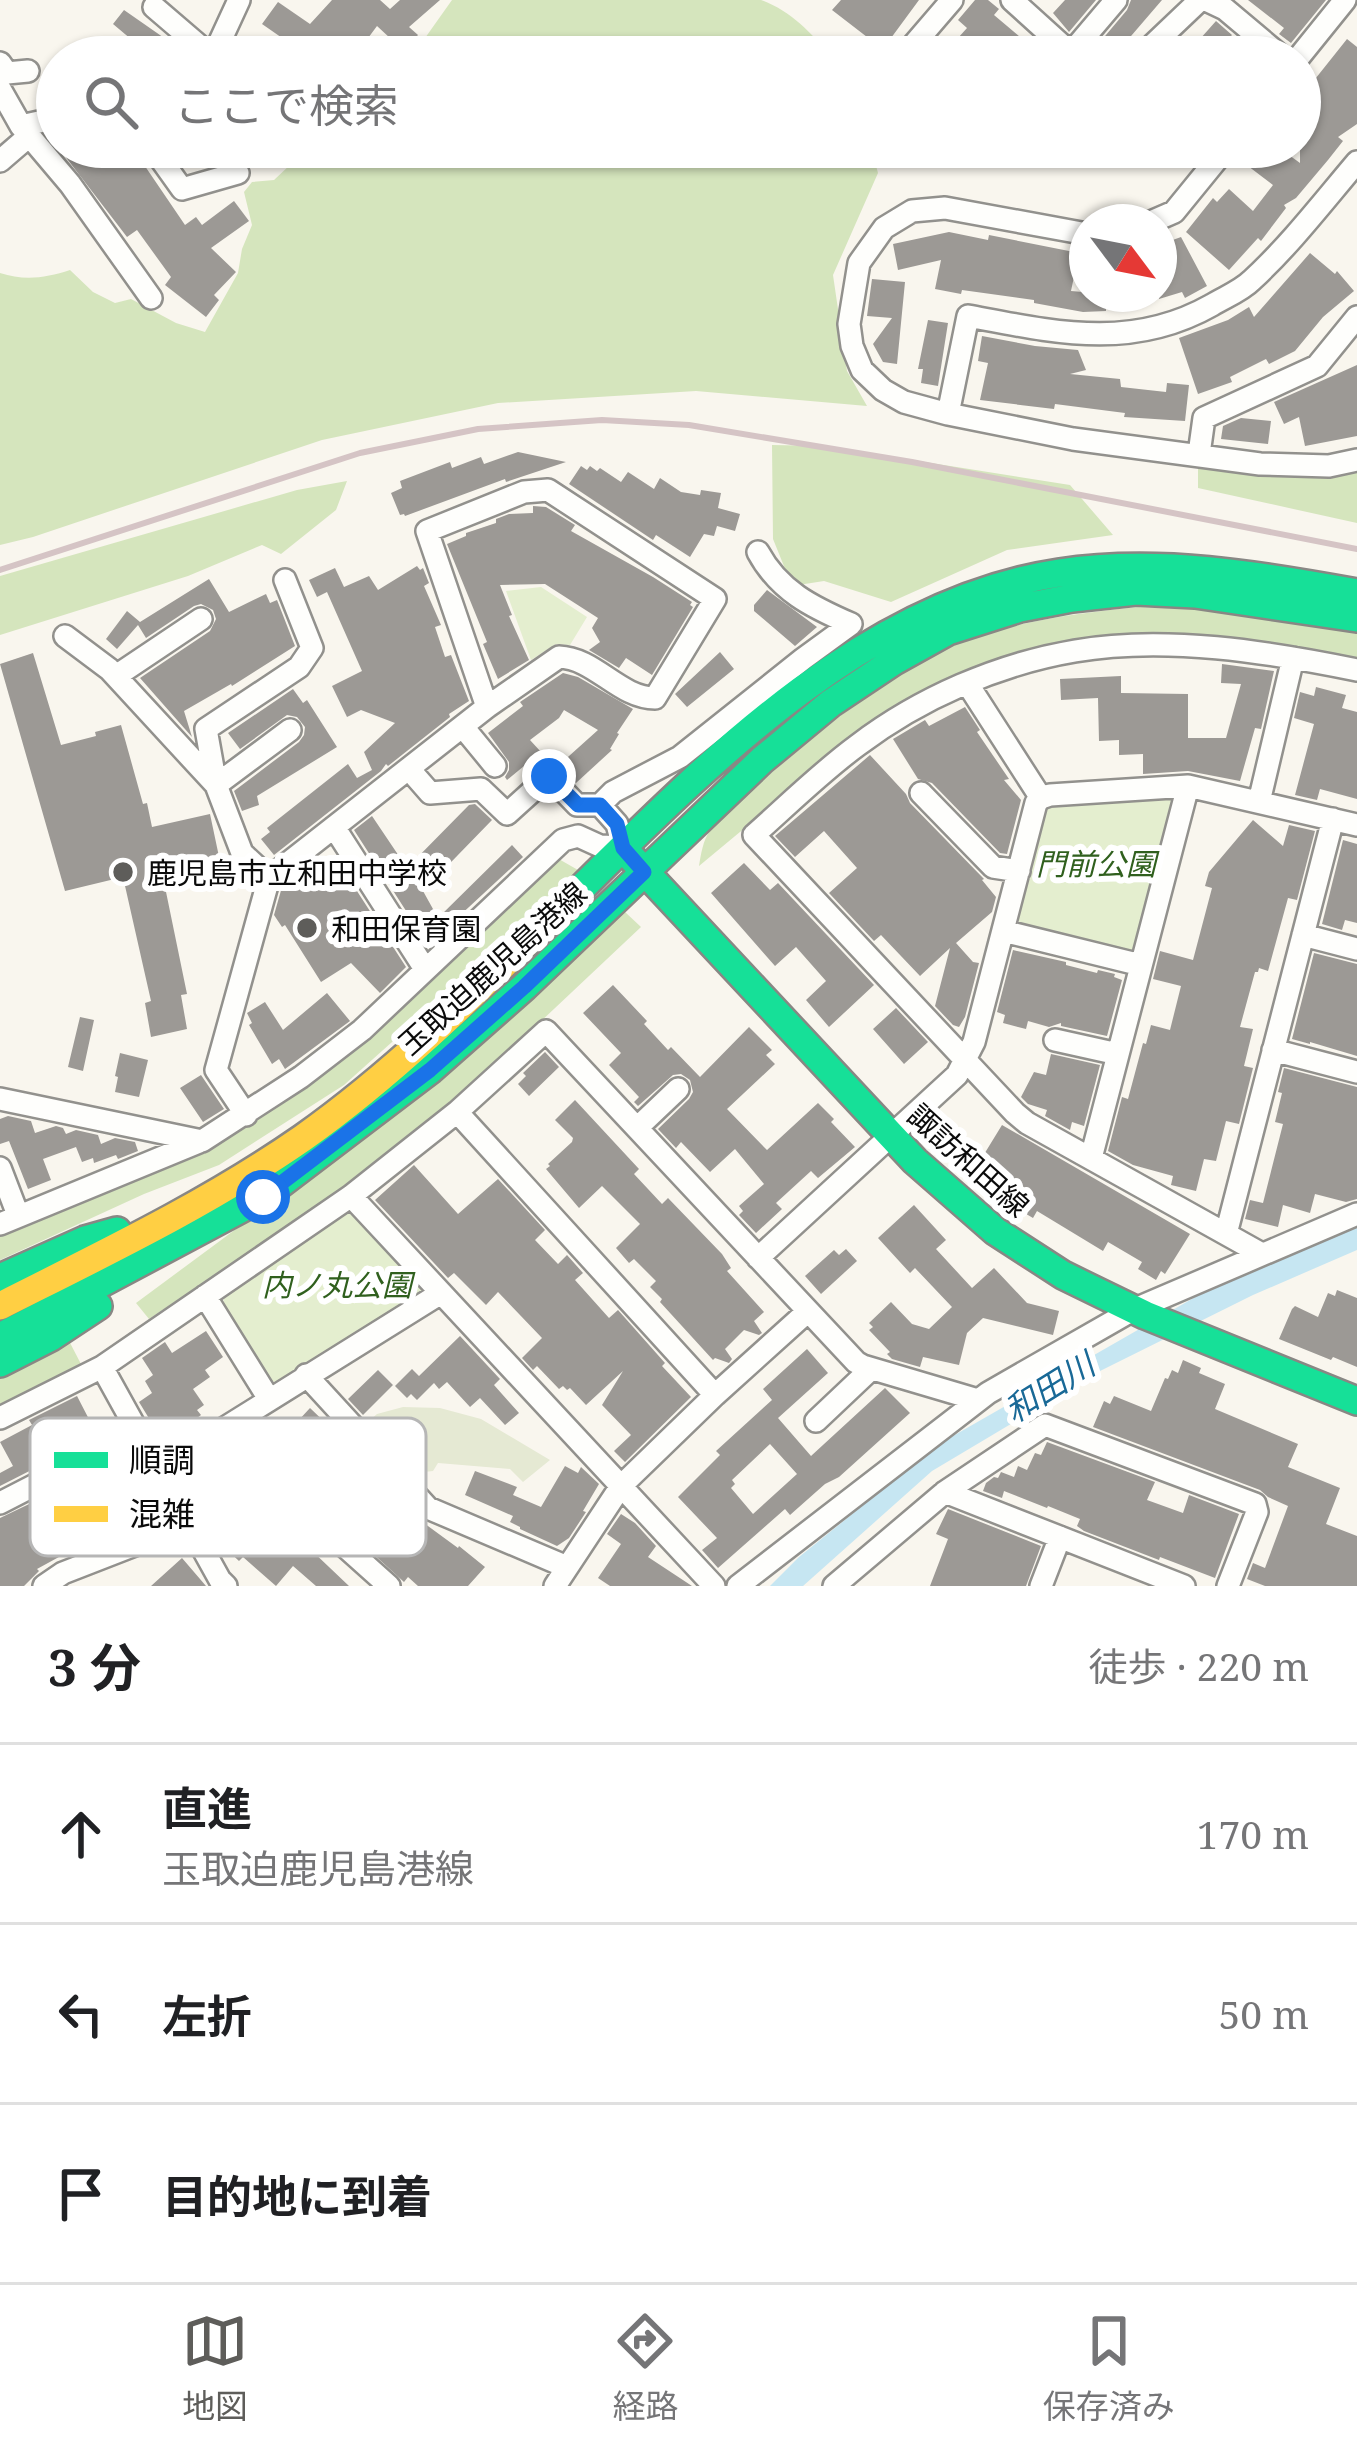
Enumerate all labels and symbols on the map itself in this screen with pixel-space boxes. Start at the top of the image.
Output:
north arrow [1069,204,1177,312]
route end [522,749,576,803]
park label: 門前公園 [1036,843,1160,884]
place label: 鹿児島市立和田中学校 [147,852,447,893]
marker: 鹿児島市立和田中学校 [110,859,136,885]
street label: 玉取迫鹿児島港線 [389,872,595,1064]
place label: 和田保育園 [331,908,481,949]
marker: 和田保育園 [294,915,320,941]
street label: 諏訪和田線 [900,1095,1038,1225]
route start [236,1170,290,1224]
park label: 内ノ丸公園 [262,1264,416,1305]
water label: 和田川 [995,1340,1105,1432]
legend [30,1418,426,1556]
text: 順調 [129,1437,195,1482]
text: 混雑 [129,1491,195,1536]

